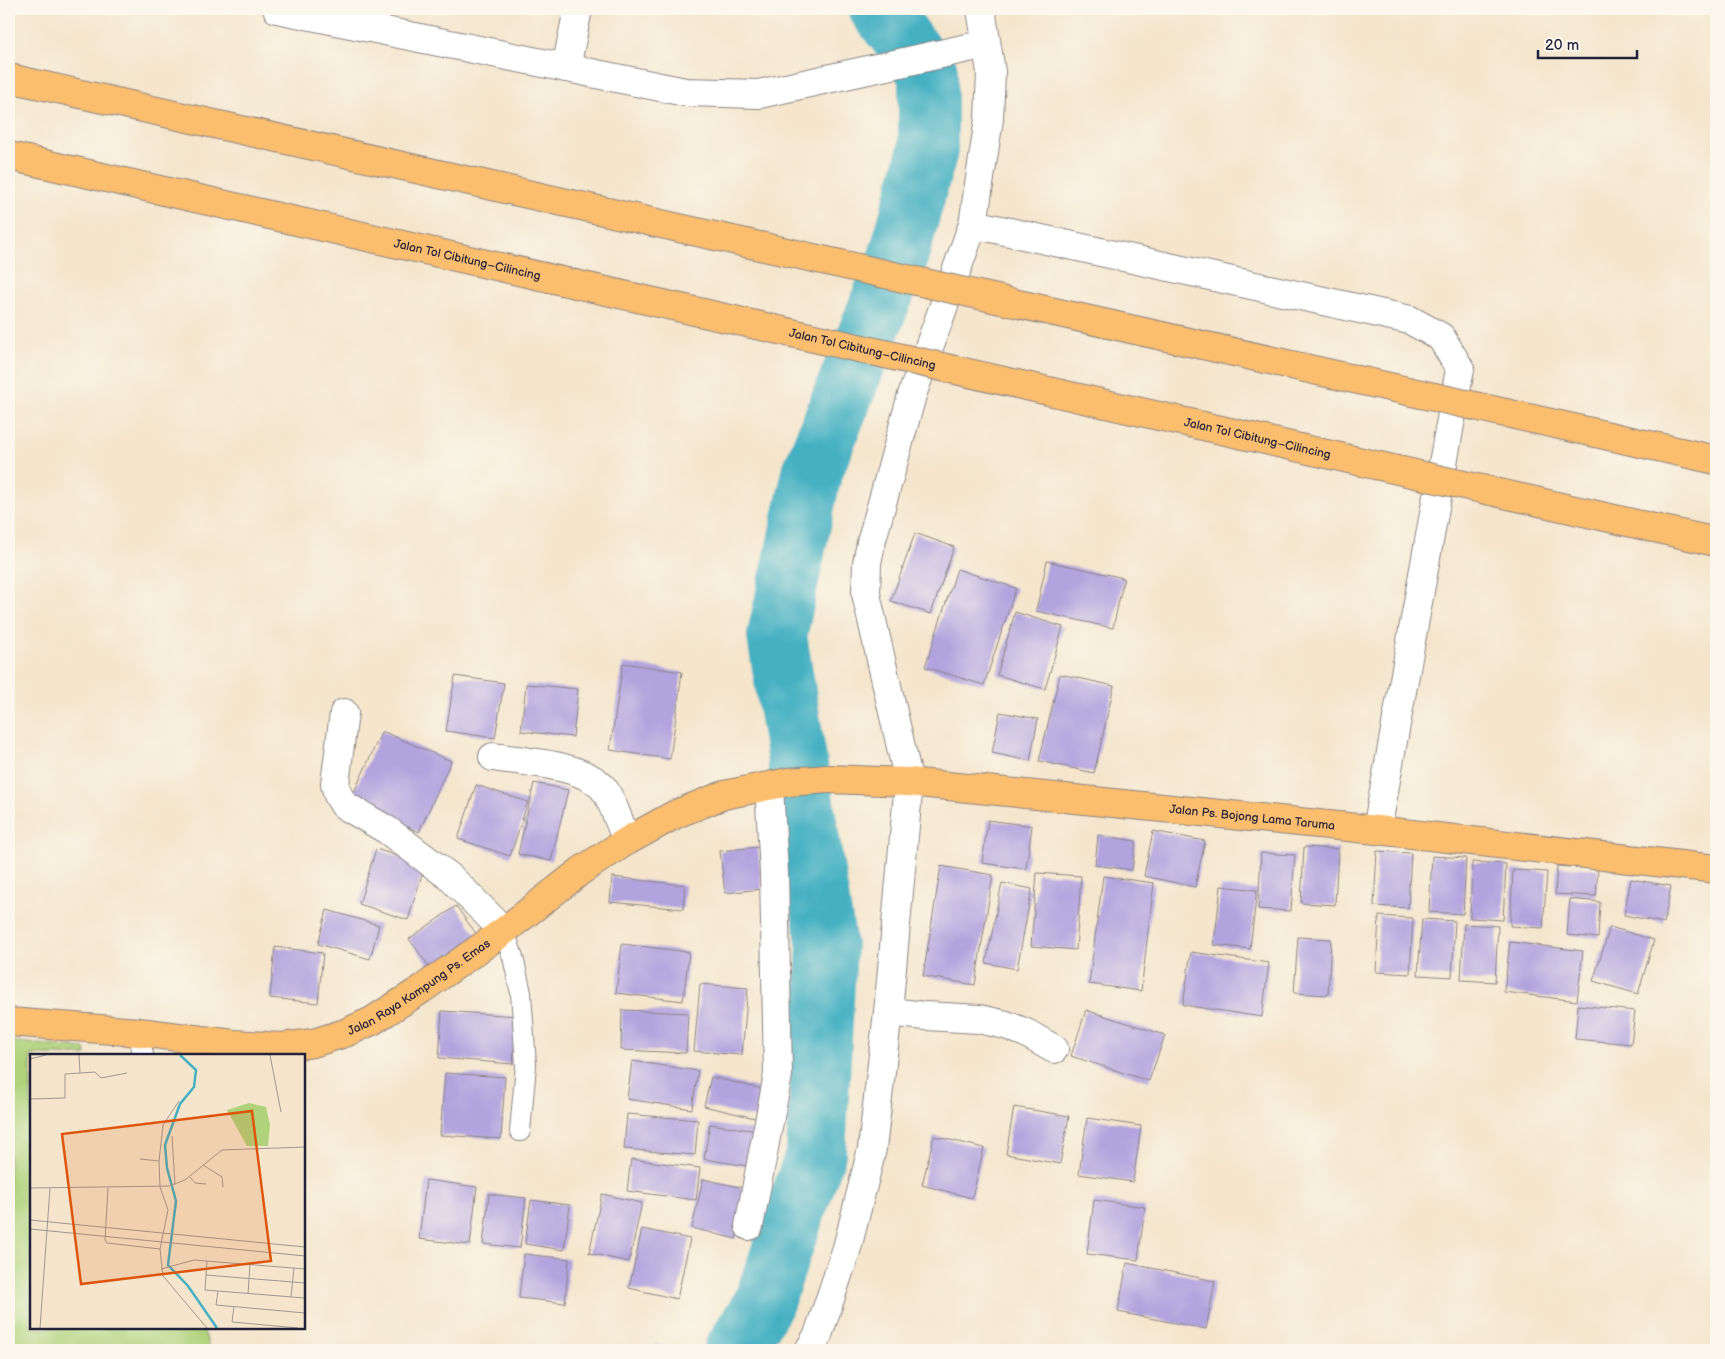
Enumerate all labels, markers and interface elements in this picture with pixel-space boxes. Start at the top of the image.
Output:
scale bar [1538,28,1636,60]
text: 20 m [1545,36,1579,55]
street label: Jalan Tol Cibitung–Cilincing [392,236,542,284]
street label: Jalan Tol Cibitung–Cilincing [788,326,937,373]
street label: Jalan Tol Cibitung–Cilincing [1183,415,1332,463]
street label: Jalan Ps. Bojong Lama Taruma [1169,802,1336,834]
street label: Jalan Raya Kampung Ps. Emas [345,936,493,1039]
inset map [30,1054,305,1329]

